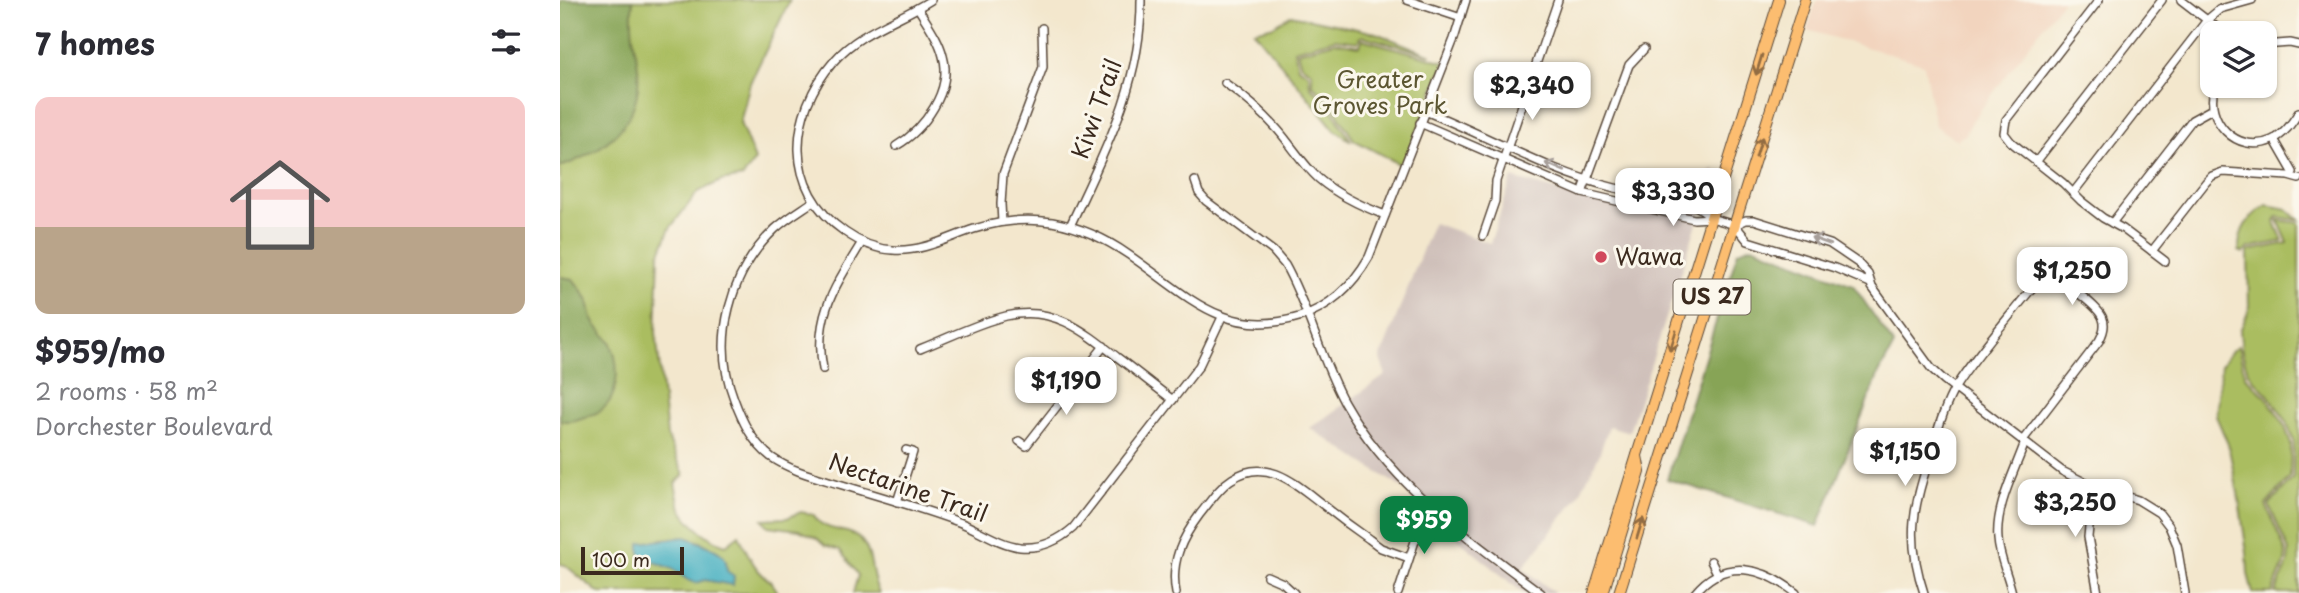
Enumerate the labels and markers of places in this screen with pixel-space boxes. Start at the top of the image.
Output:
pin: $2,340 [1475,62,1589,122]
pin: $3,330 [1616,168,1730,228]
place label: Wawa [1615,238,1684,273]
pin: $1,250 [2015,247,2129,307]
marker: Wawa [1593,249,1609,265]
pin: $1,190 [1009,358,1123,417]
pin: $1,150 [1848,428,1962,488]
pin: $3,250 [2018,480,2132,539]
pin: $959 [1383,496,1465,556]

